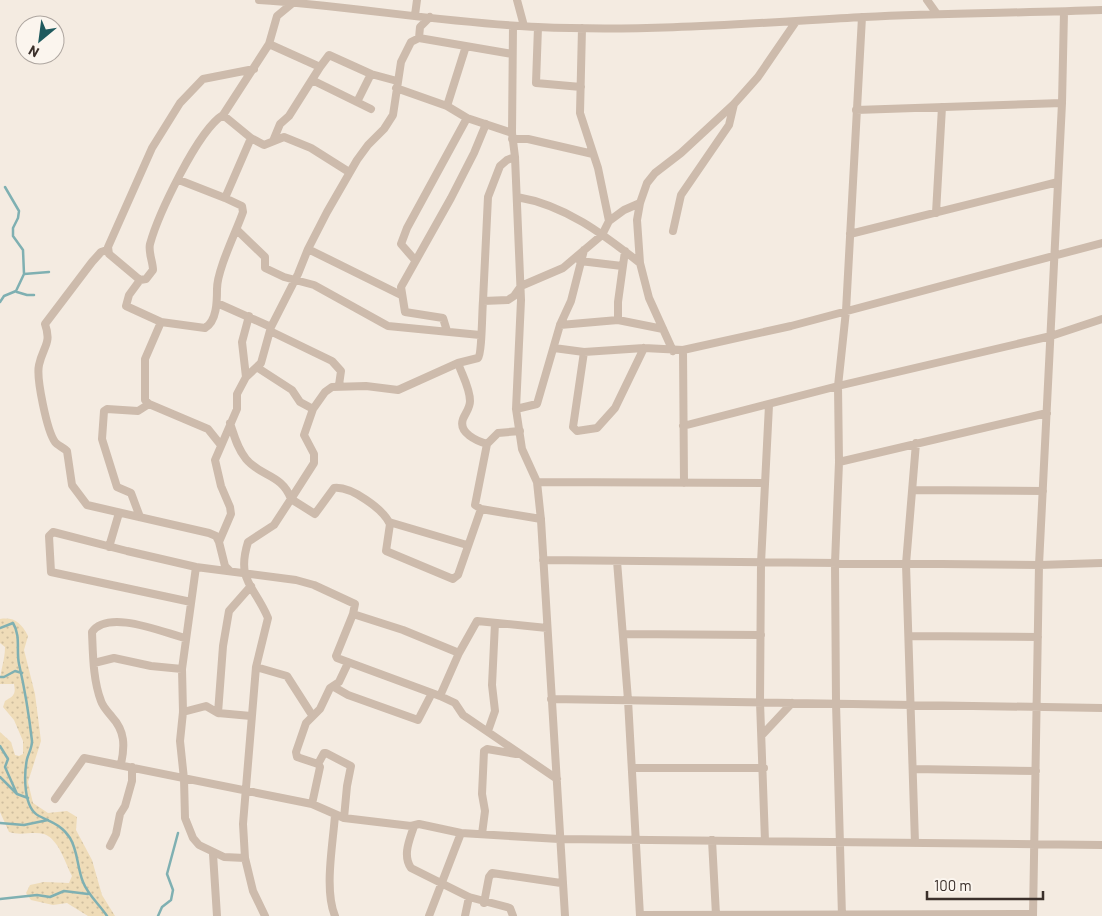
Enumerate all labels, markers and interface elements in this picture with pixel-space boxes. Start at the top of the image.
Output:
north arrow [15,15,65,65]
text: N [25,42,42,61]
scale bar [927,868,1043,900]
text: 100 m [934,876,972,894]

